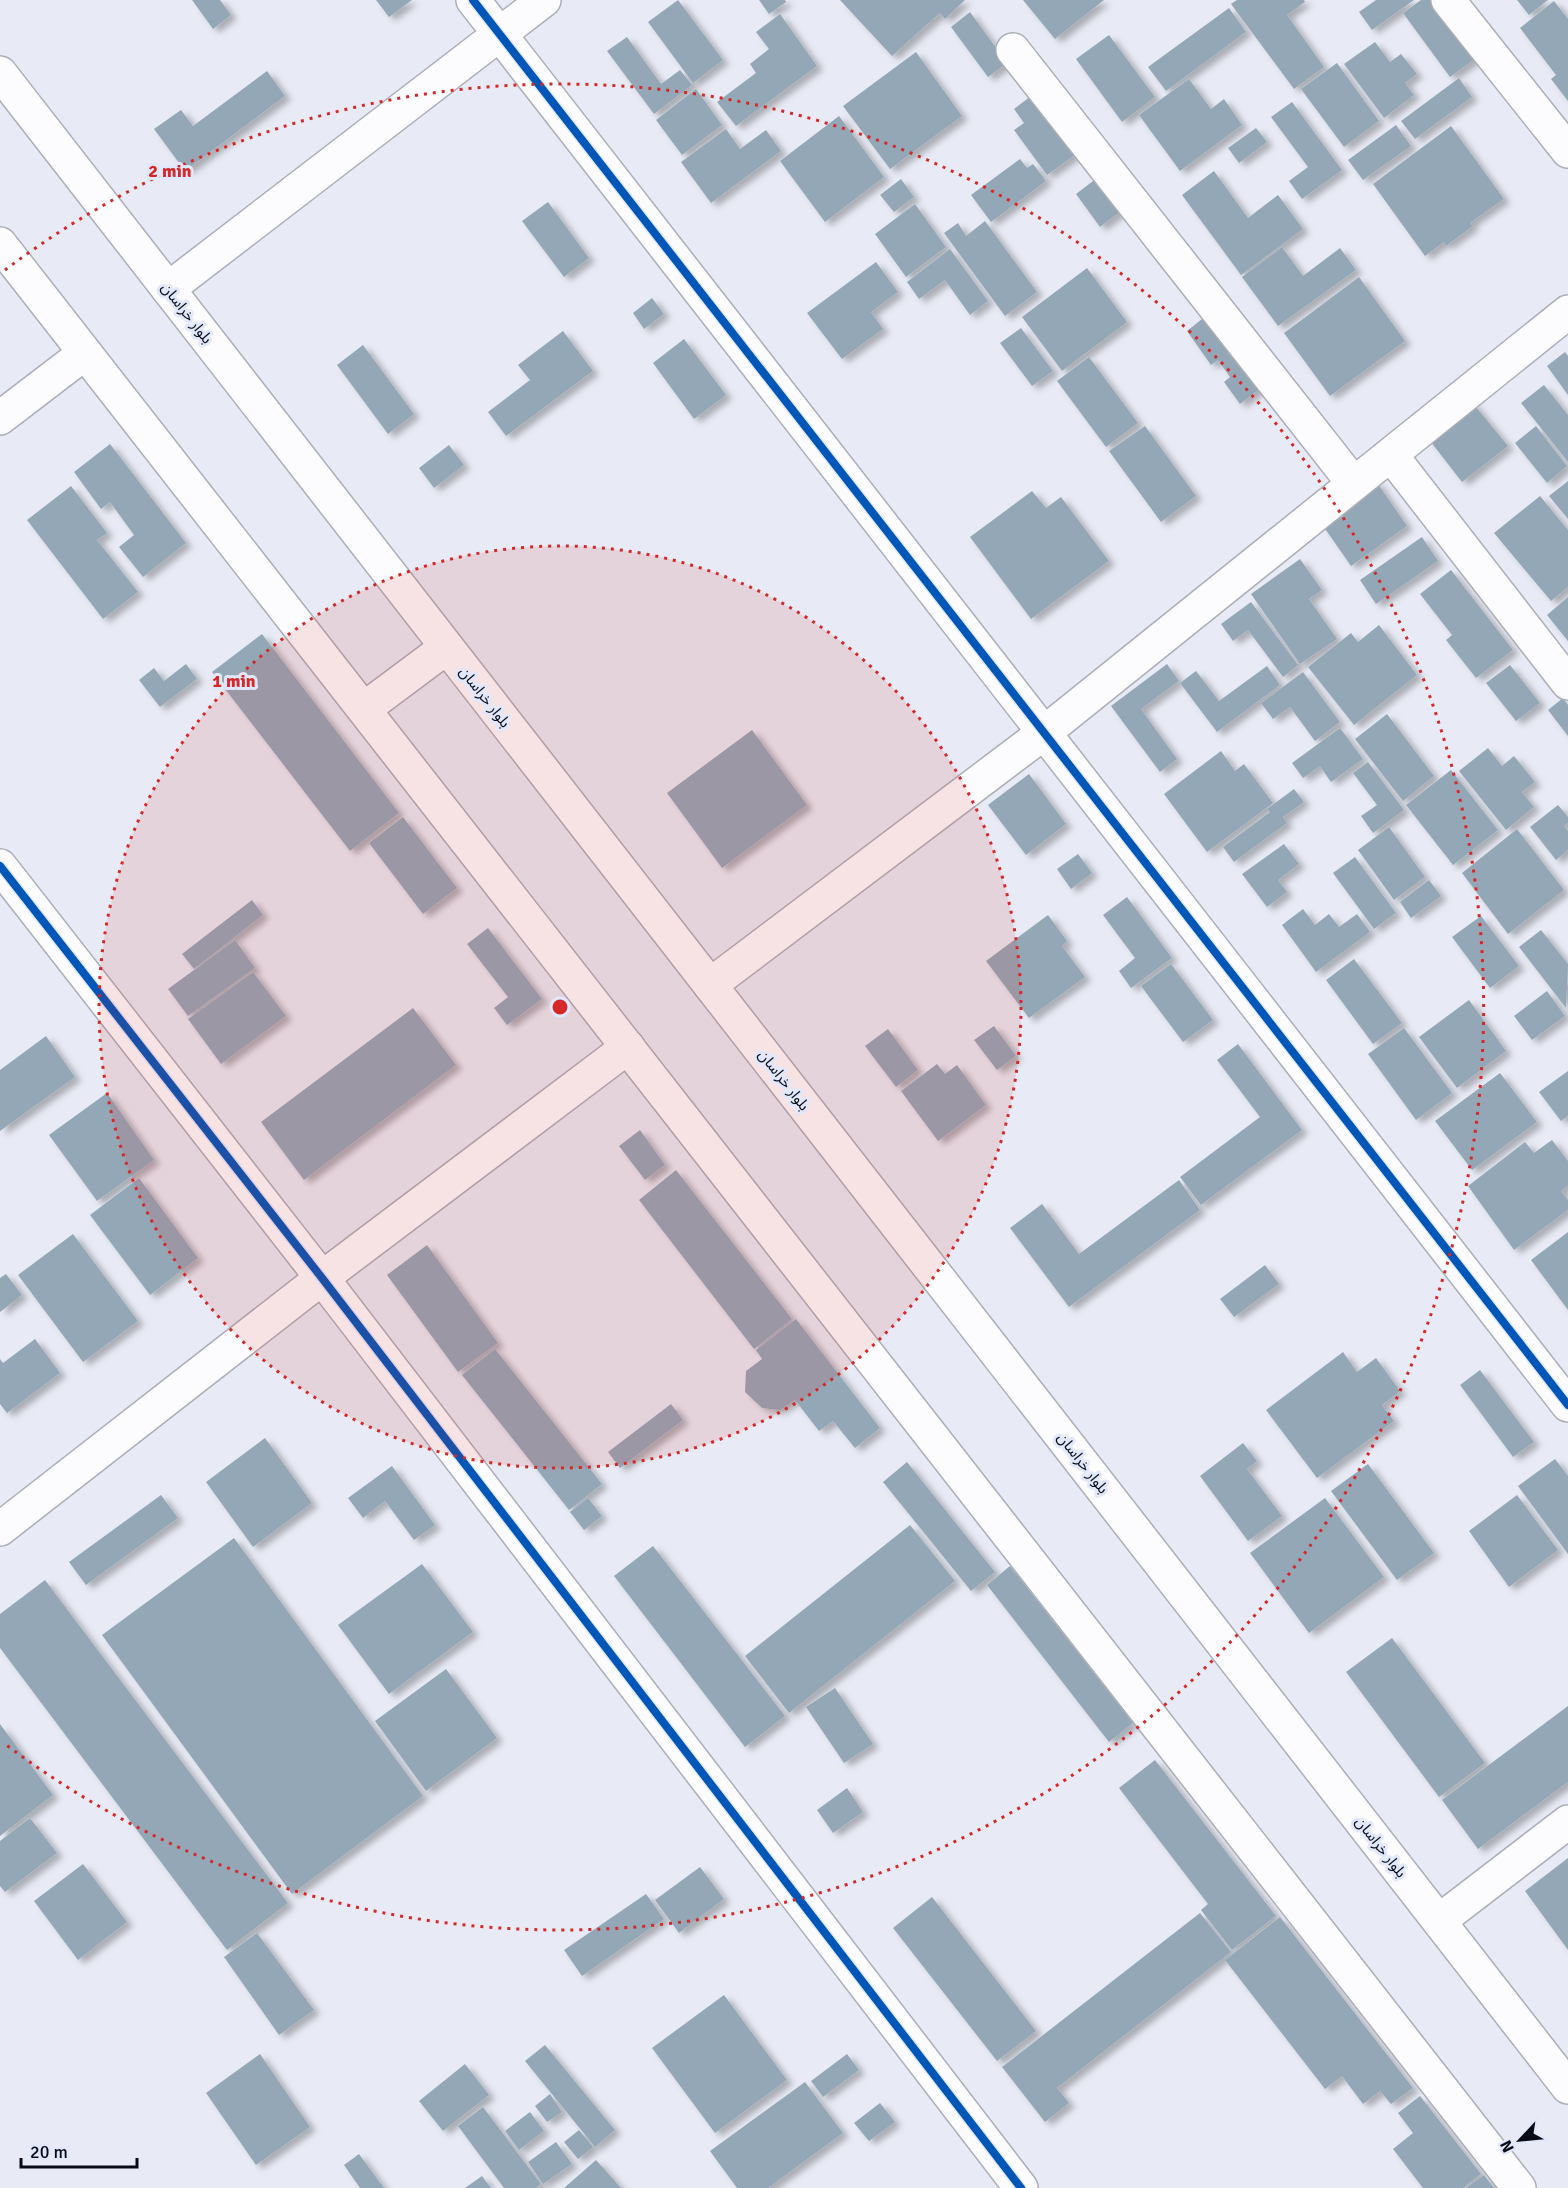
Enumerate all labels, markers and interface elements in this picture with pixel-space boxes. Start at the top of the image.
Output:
text: 2 min [148,160,192,182]
street label: بلوار خراسان [158,279,216,347]
street label: بلوار خراسان [456,663,514,731]
text: 1 min [212,670,256,692]
centre of rings [550,997,570,1017]
street label: بلوار خراسان [755,1046,813,1114]
street label: بلوار خراسان [1054,1429,1112,1497]
street label: بلوار خراسان [1352,1813,1410,1881]
north arrow [1490,2110,1550,2170]
scale bar [21,2131,136,2169]
text: N [1496,2137,1519,2156]
text: 20 m [30,2141,68,2163]

